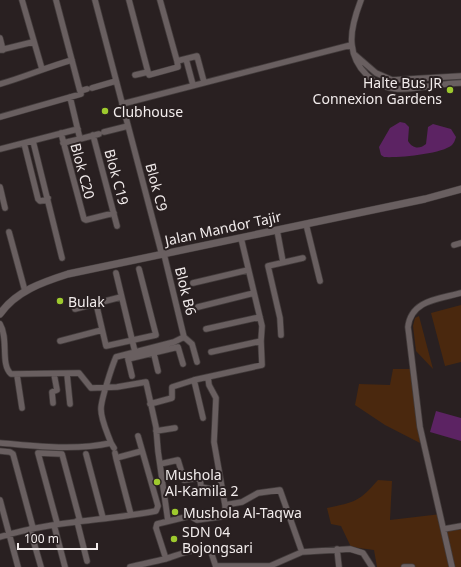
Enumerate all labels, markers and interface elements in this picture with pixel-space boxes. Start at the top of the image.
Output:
place label: Halte Bus JR Connexion Gardens [313,73,442,108]
marker: Halte Bus JR Connexion Gardens [445,85,455,95]
place label: Clubhouse [113,102,183,121]
marker: Clubhouse [100,106,110,116]
street label: Blok C20 [66,141,100,201]
street label: Blok C19 [100,147,134,207]
street label: Blok C9 [141,161,173,213]
street label: Jalan Mandor Tajir [161,206,283,250]
street label: Blok B6 [171,265,201,317]
place label: Bulak [68,292,105,311]
marker: Bulak [55,296,65,306]
place label: Mushola Al-Kamila 2 [165,465,238,500]
marker: Mushola Al-Kamila 2 [152,477,162,487]
place label: Mushola Al-Taqwa [183,503,302,522]
marker: Mushola Al-Taqwa [170,507,180,517]
place label: SDN 04 Bojongsari [182,522,253,557]
scale bar [18,525,97,551]
text: 100 m [24,530,59,547]
marker: SDN 04 Bojongsari [169,534,179,544]

